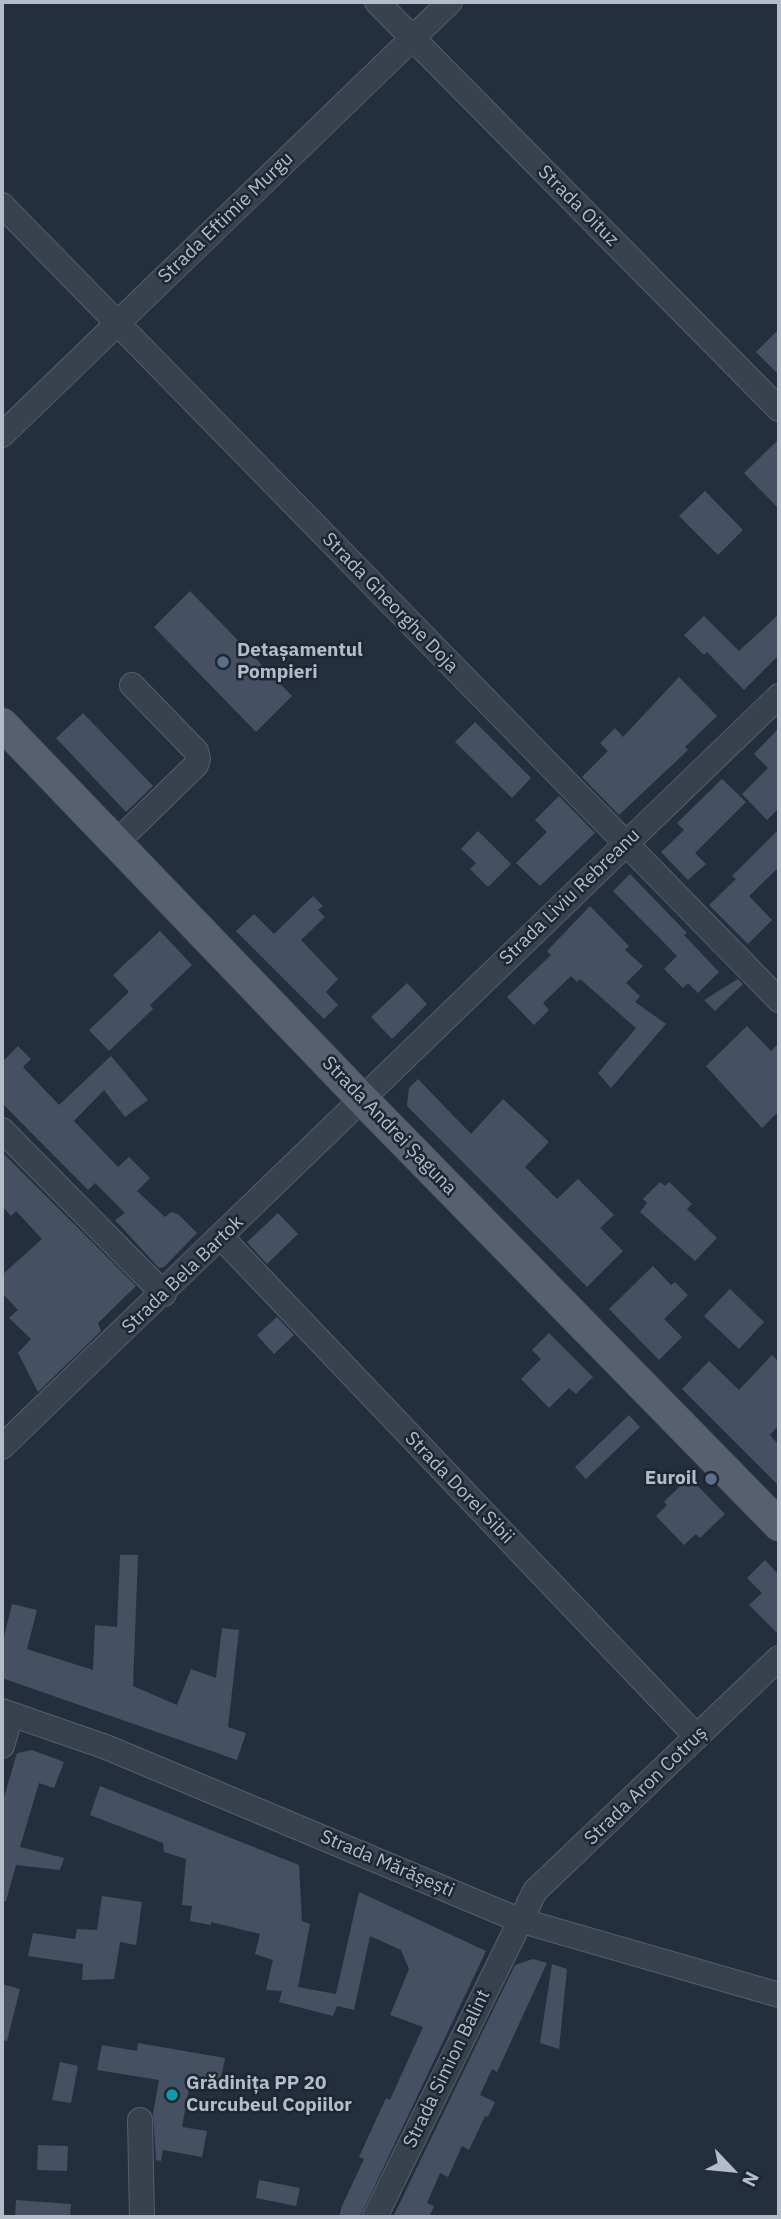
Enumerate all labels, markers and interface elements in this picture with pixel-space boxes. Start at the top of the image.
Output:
street label: Strada Eftimie Murgu [154,148,298,288]
street label: Strada Oituz [533,161,623,251]
street label: Strada Gheorghe Doja [317,528,463,678]
place label: Detașamentul Pompieri [237,640,363,684]
marker: Detașamentul Pompieri [215,654,231,670]
street label: Strada Liviu Rebreanu [495,824,645,970]
street label: Strada Andrei Șaguna [317,1052,461,1200]
street label: Strada Bela Bartok [118,1211,248,1339]
street label: Strada Dorel Sibii [400,1427,518,1549]
place label: Euroil [645,1468,697,1490]
marker: Euroil [703,1471,719,1487]
street label: Strada Aron Cotruș [580,1722,712,1850]
street label: Strada Mărășești [317,1826,457,1902]
street label: Strada Simion Balint [399,1986,495,2152]
place label: Grădinița PP 20 Curcubeul Copiilor [186,2073,352,2117]
marker: Grădinița PP 20 Curcubeul Copiilor [164,2087,180,2103]
north arrow [697,2135,767,2205]
text: N [737,2168,765,2191]

